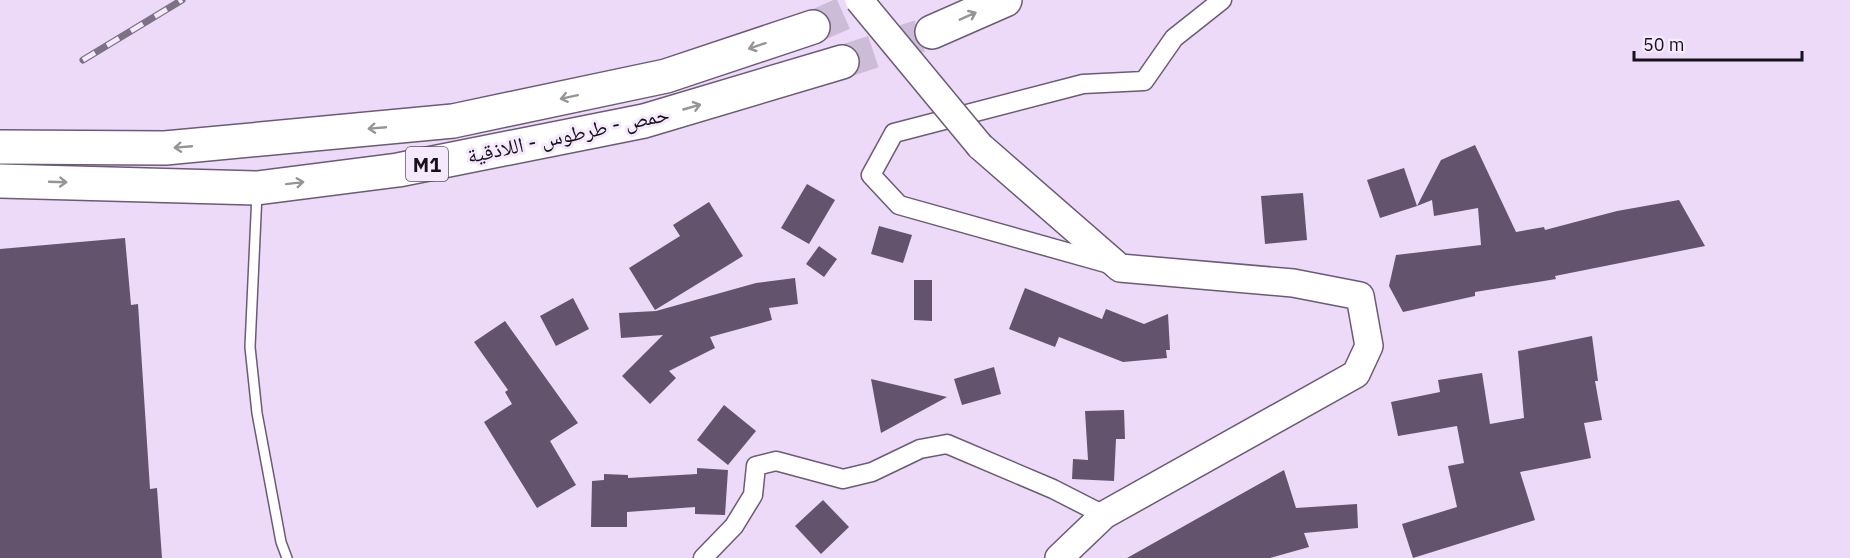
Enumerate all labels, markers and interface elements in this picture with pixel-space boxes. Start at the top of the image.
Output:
one-way arrow [959,10,977,21]
scale bar [1634,24,1802,62]
text: 50 m [1643,33,1685,56]
one-way arrow [748,41,767,52]
one-way arrow [560,91,579,103]
street label: حمص - طرطوس - اللاذقية [464,99,672,169]
one-way arrow [682,101,701,112]
one-way arrow [368,123,388,134]
one-way arrow [174,142,194,153]
road number: M1 [406,147,448,181]
one-way arrow [48,177,68,188]
one-way arrow [285,177,305,188]

